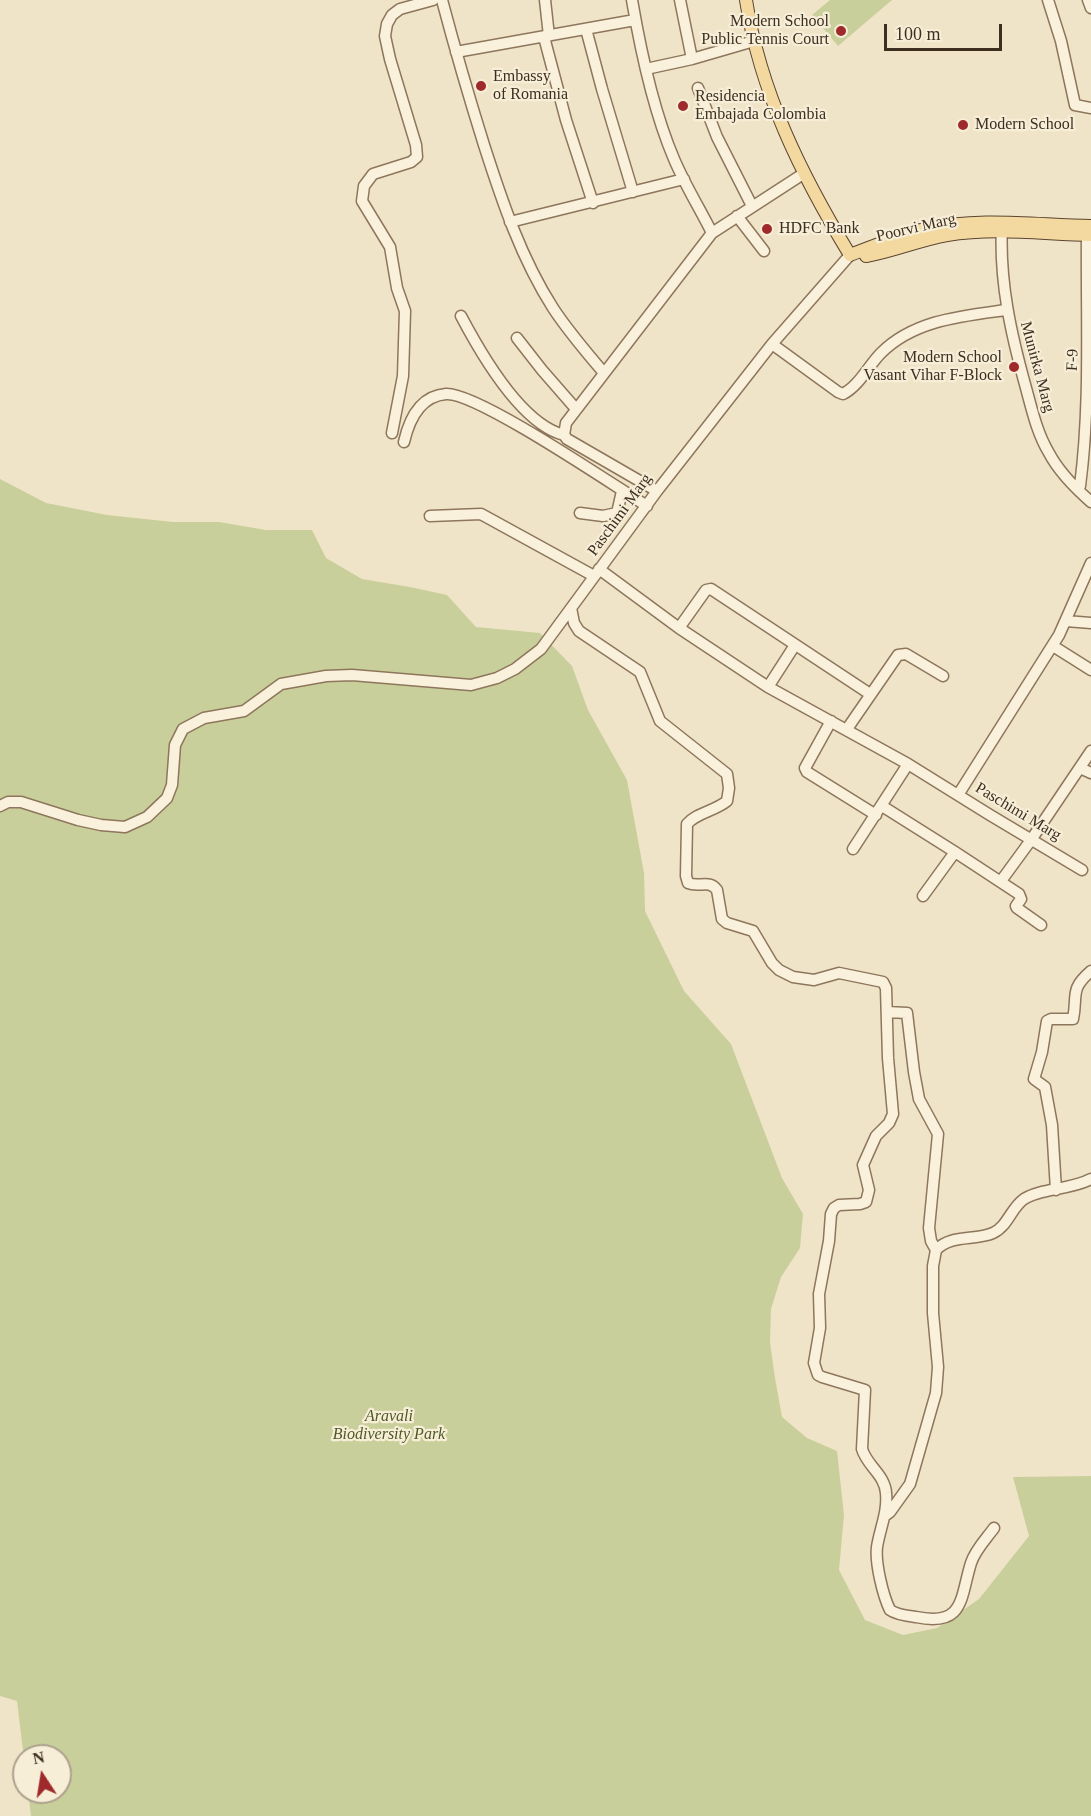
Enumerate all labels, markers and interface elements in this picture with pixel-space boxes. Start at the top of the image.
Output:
place label: Modern School Public Tennis Court [701,12,829,50]
scale bar [887,12,1006,50]
marker: Modern School Public Tennis Court [834,24,848,38]
text: 100 m [895,24,941,44]
place label: Embassy of Romania [493,67,568,105]
marker: Embassy of Romania [474,79,488,93]
place label: Residencia Embajada Colombia [695,87,826,125]
marker: Residencia Embajada Colombia [676,99,690,113]
place label: Modern School [975,115,1074,135]
marker: Modern School [956,118,970,132]
street label: Poorvi Marg [874,210,958,246]
place label: HDFC Bank [779,219,859,239]
marker: HDFC Bank [760,222,774,236]
street label: Munirka Marg [1016,319,1058,415]
place label: Modern School Vasant Vihar F-Block [863,348,1002,386]
street label: F-9 [1063,349,1083,371]
marker: Modern School Vasant Vihar F-Block [1007,360,1021,374]
street label: Paschimi Marg [584,470,656,560]
street label: Paschimi Marg [971,779,1065,845]
park label: Aravali Biodiversity Park [333,1407,445,1445]
north arrow [12,1744,72,1804]
text: N [31,1748,46,1767]

